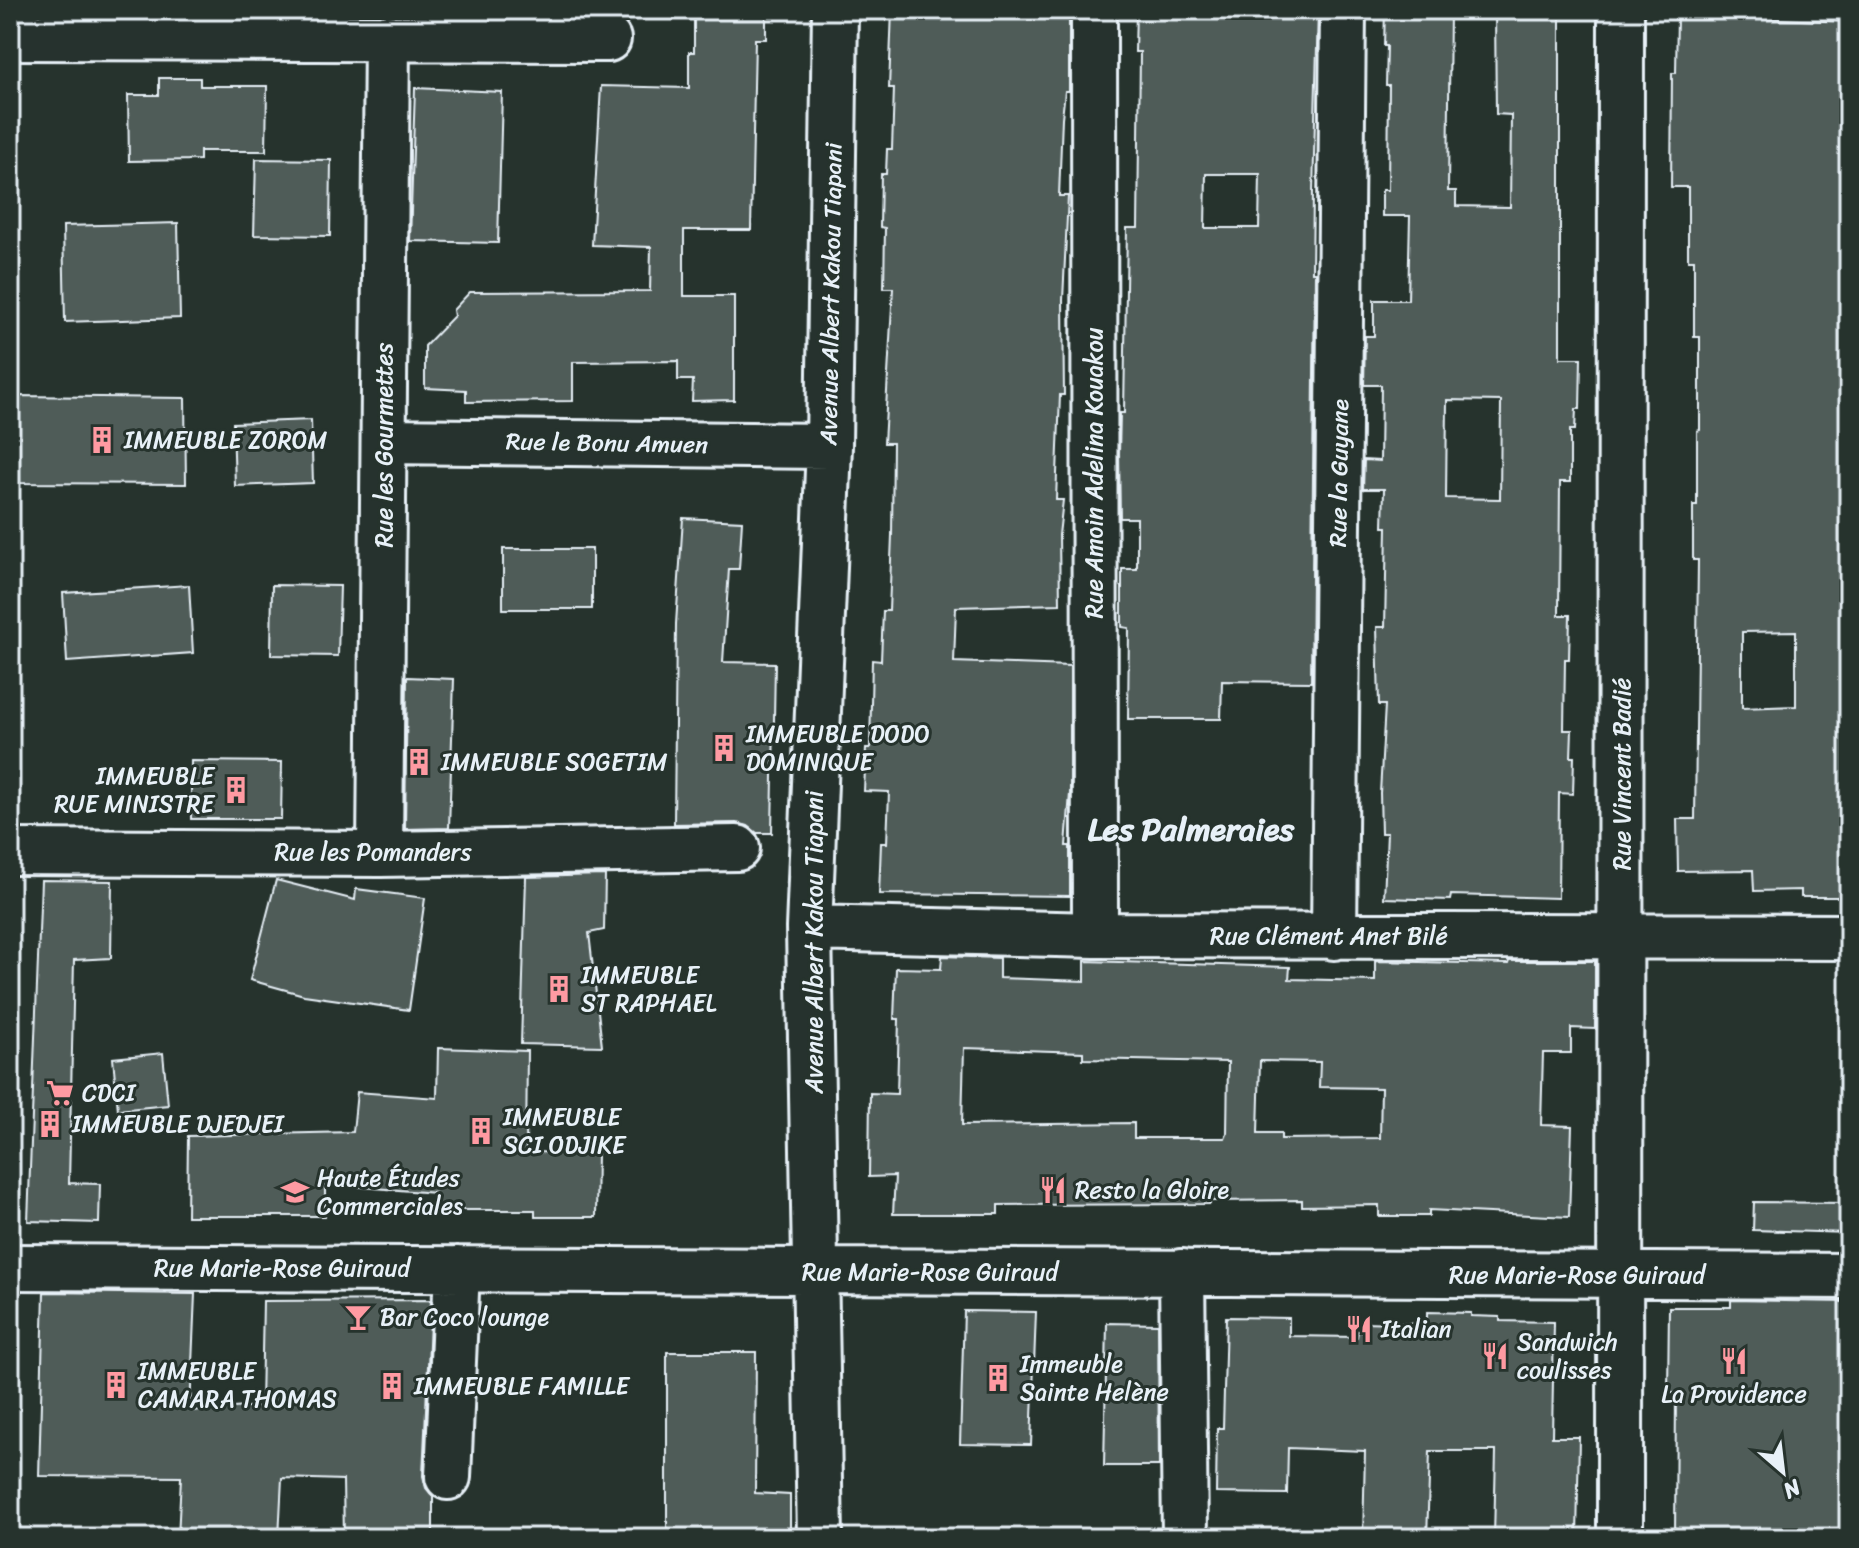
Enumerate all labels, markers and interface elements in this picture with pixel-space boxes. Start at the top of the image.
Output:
street label: Avenue Albert Kakou Tiapani [807,141,855,447]
street label: Rue Amoin Adelina Kouakou [1073,327,1115,619]
street label: Rue les Gourmettes [363,343,405,547]
street label: Rue la Guyane [1317,398,1361,547]
place label: IMMEUBLE ZOROM [123,419,327,461]
street label: Rue le Bonu Amuen [505,420,709,466]
building icon: IMMEUBLE ZOROM [87,425,117,455]
street label: Rue Vincent Badié [1601,678,1643,870]
place label: IMMEUBLE DODO DOMINIQUE [745,713,930,783]
building icon: IMMEUBLE DODO DOMINIQUE [709,733,739,763]
place label: IMMEUBLE SOGETIM [440,741,668,783]
building icon: IMMEUBLE SOGETIM [404,747,434,777]
place label: IMMEUBLE RUE MINISTRE [54,755,216,825]
building icon: IMMEUBLE RUE MINISTRE [221,775,251,805]
street label: Avenue Albert Kakou Tiapani [793,789,835,1094]
district label: Les Palmeraies [1088,801,1295,858]
street label: Rue les Pomanders [275,831,472,873]
street label: Rue Clément Anet Bilé [1210,915,1448,957]
place label: IMMEUBLE ST RAPHAEL [580,954,717,1024]
building icon: IMMEUBLE ST RAPHAEL [544,974,574,1004]
place label: CDCI [82,1072,137,1114]
supermarket icon: CDCI [45,1078,75,1108]
place label: IMMEUBLE SCI ODJIKE [502,1096,627,1166]
place label: IMMEUBLE DJEDJEI [71,1103,285,1145]
building icon: IMMEUBLE DJEDJEI [35,1109,65,1139]
building icon: IMMEUBLE SCI ODJIKE [466,1116,496,1146]
place label: Haute Études Commerciales [317,1157,463,1227]
place label: Resto la Gloire [1075,1169,1229,1211]
restaurant icon: Resto la Gloire [1038,1175,1068,1205]
school or university icon: Haute Études Commerciales [280,1177,310,1207]
street label: Rue Marie-Rose Guiraud [154,1247,412,1289]
street label: Rue Marie-Rose Guiraud [802,1251,1060,1293]
street label: Rue Marie-Rose Guiraud [1449,1254,1707,1296]
place label: Bar Coco lounge [380,1296,549,1338]
bar icon: Bar Coco lounge [343,1302,373,1332]
place label: Italian [1380,1308,1452,1350]
restaurant icon: Italian [1344,1314,1374,1344]
place label: Sandwich coulisses [1517,1321,1617,1391]
restaurant icon: Sandwich coulisses [1480,1341,1510,1371]
place label: Immeuble Sainte Helène [1019,1343,1169,1413]
restaurant icon: La Providence [1719,1346,1749,1376]
place label: IMMEUBLE CAMARA THOMAS [137,1350,337,1420]
building icon: Immeuble Sainte Helène [983,1363,1013,1393]
place label: IMMEUBLE FAMILLE [413,1365,631,1407]
building icon: IMMEUBLE CAMARA THOMAS [101,1370,131,1400]
building icon: IMMEUBLE FAMILLE [377,1371,407,1401]
place label: La Providence [1661,1373,1807,1415]
north arrow [1743,1432,1823,1512]
text: N [1776,1468,1809,1510]

